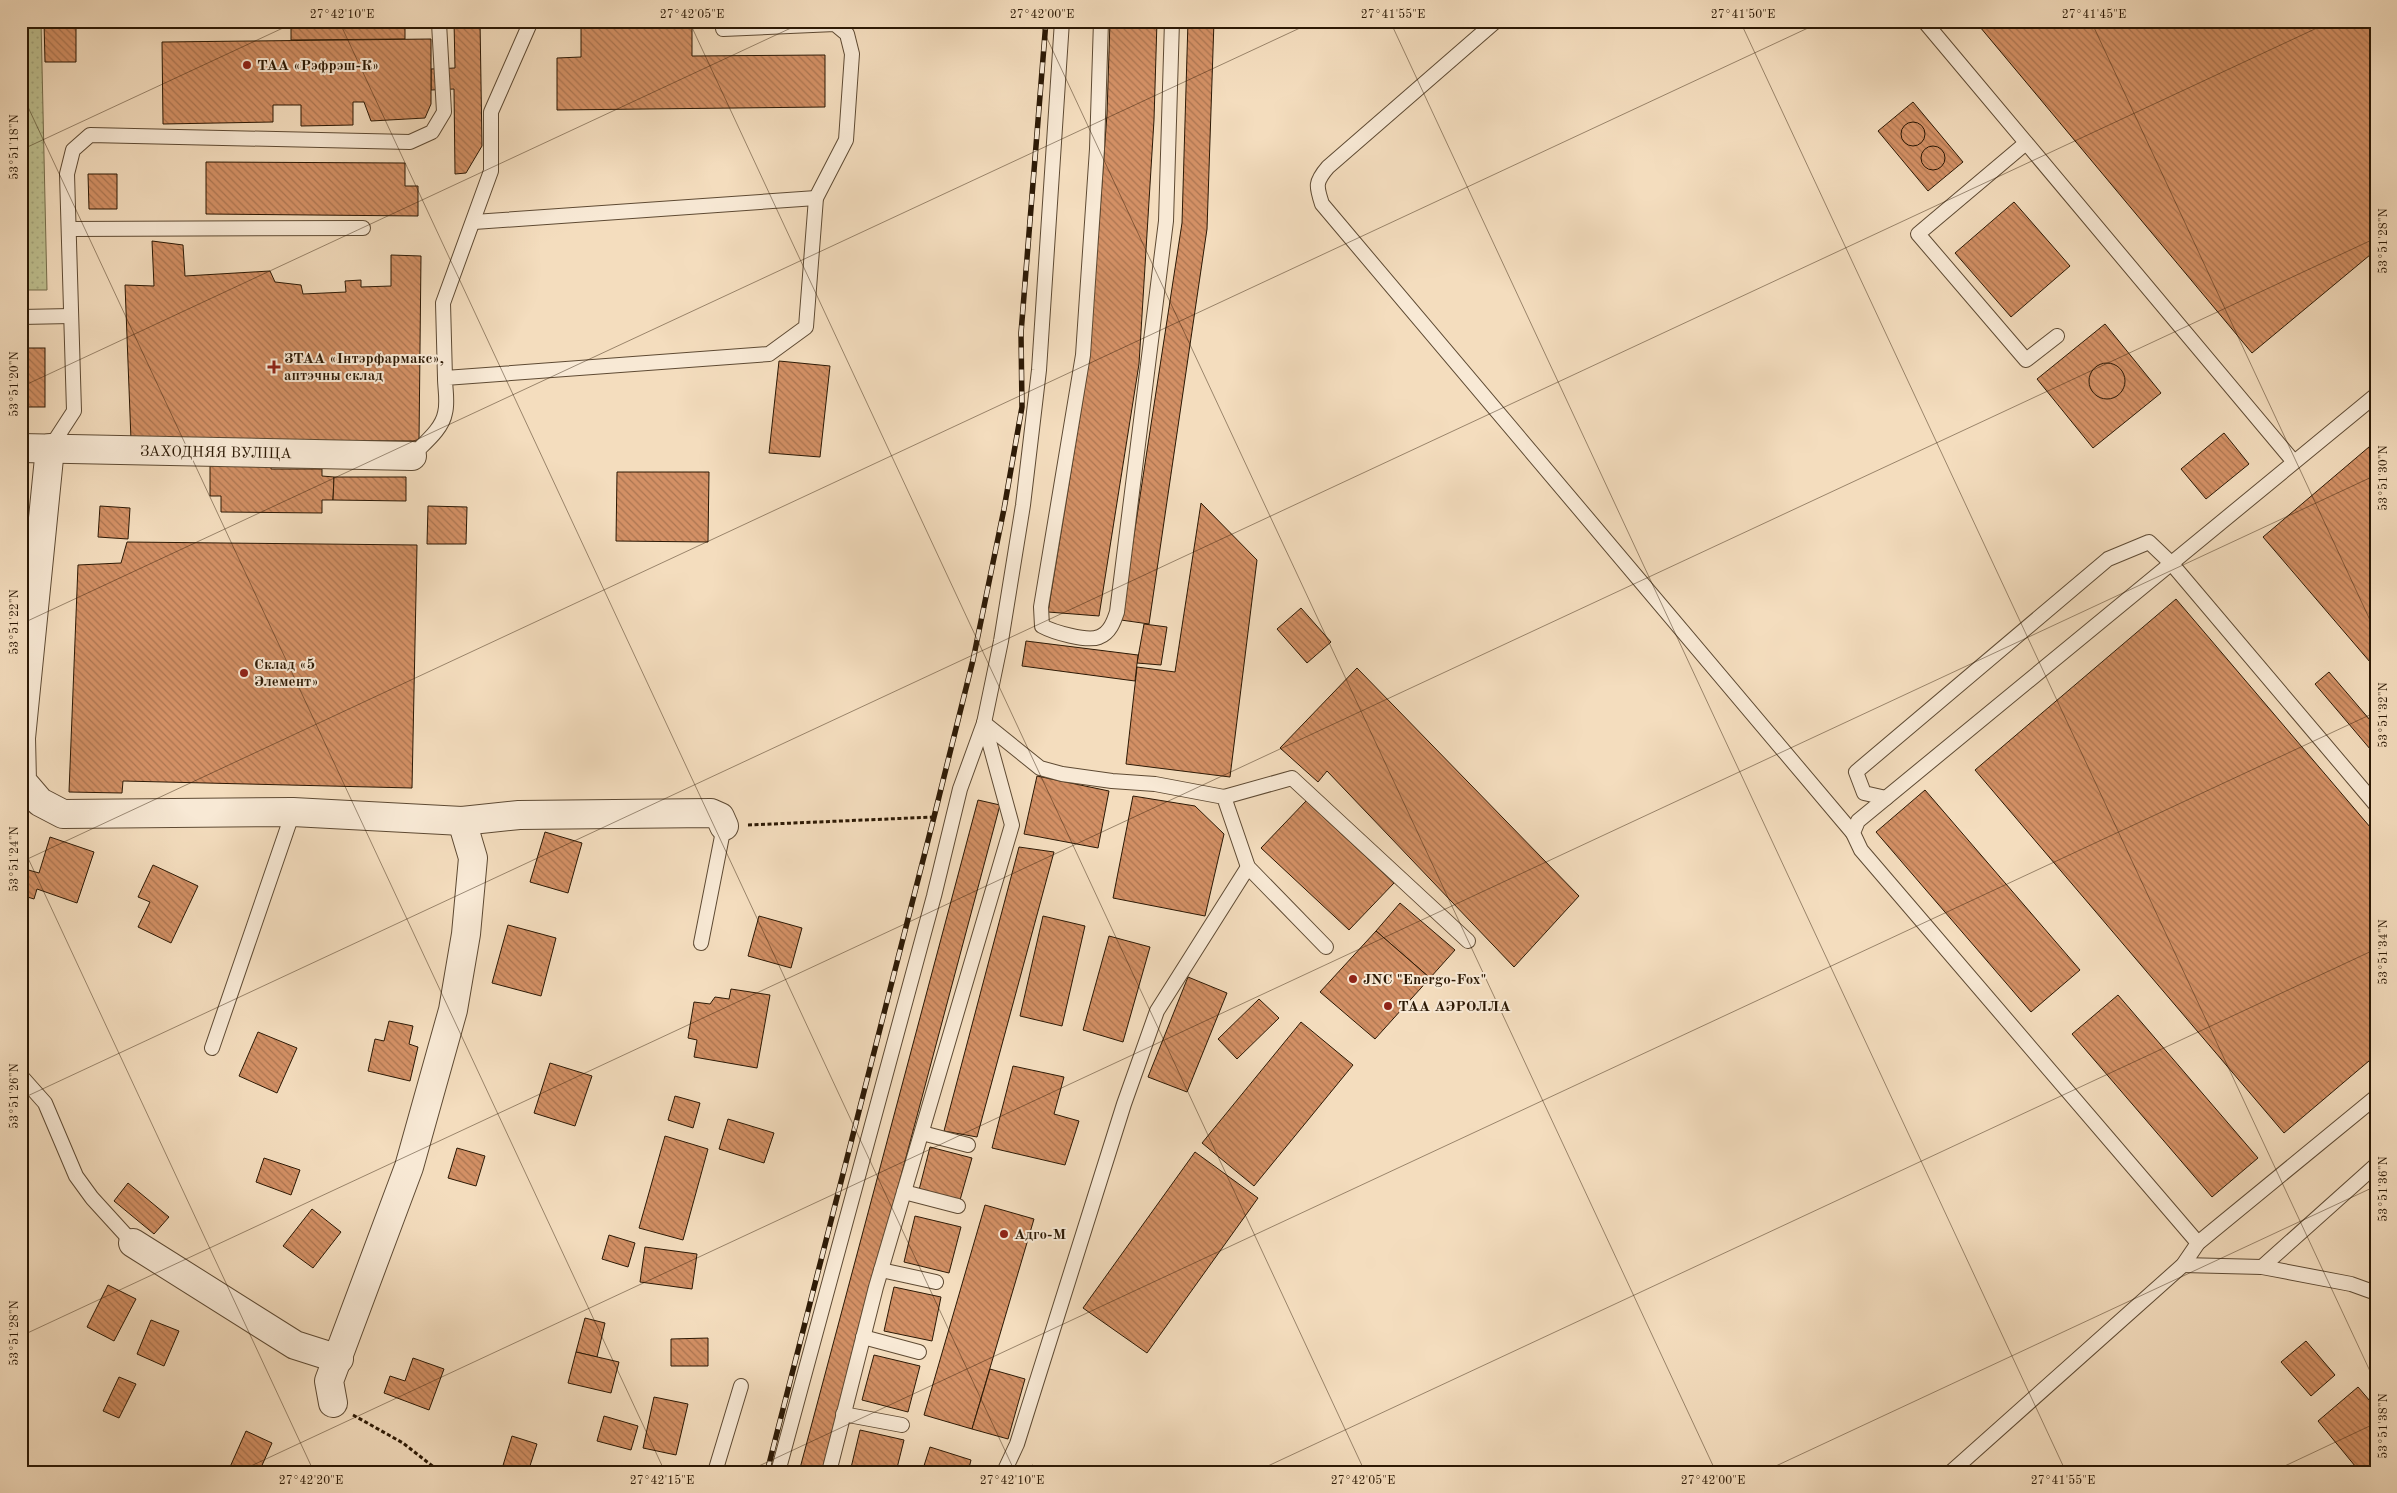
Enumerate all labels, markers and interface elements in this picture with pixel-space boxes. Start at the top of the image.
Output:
text: 27°42'05"E [660,8,724,21]
text: 27°41'55"E [1361,8,1425,21]
text: 27°41'50"E [1711,8,1775,21]
text: 27°41'45"E [2062,8,2126,21]
text: 27°42'10"E [310,9,374,21]
text: 27°42'00"E [1010,9,1074,21]
marker: ТАА «Рэфрэш-К» [241,59,253,71]
place label: ТАА «Рэфрэш-К» [257,59,379,74]
text: 53°51'18"N [8,114,21,180]
text: 53°51'28"N [2377,208,2390,274]
text: 53°51'20"N [8,351,21,417]
place label: ЗТАА «Інтэрфармакс», аптэчны склад [284,352,444,384]
marker: ЗТАА «Інтэрфармакс», аптэчны склад [268,361,280,373]
street label: ЗАХОДНЯЯ ВУЛІЦА [140,445,292,462]
text: 53°51'30"N [2377,445,2390,511]
text: 53°51'22"N [8,589,21,655]
place label: Склад «5 Элемент» [254,658,319,690]
marker: Склад «5 Элемент» [238,667,250,679]
text: 53°51'32"N [2377,682,2390,748]
text: 53°51'24"N [8,826,21,892]
text: 53°51'34"N [2377,919,2390,985]
marker: JNC "Energo-Fox" [1347,973,1359,985]
place label: JNC "Energo-Fox" [1363,973,1486,988]
marker: ТАА АЭРОЛЛА [1382,1000,1394,1012]
place label: ТАА АЭРОЛЛА [1398,1000,1511,1015]
text: 53°51'26"N [8,1063,21,1129]
text: 53°51'36"N [2377,1156,2390,1222]
marker: Адго-М [998,1228,1010,1240]
place label: Адго-М [1014,1228,1066,1243]
text: 53°51'28"N [8,1300,21,1366]
text: 53°51'38"N [2377,1393,2390,1459]
text: 27°42'15"E [630,1474,694,1487]
text: 27°42'05"E [1331,1474,1395,1487]
text: 27°41'55"E [2031,1474,2095,1487]
text: 27°42'20"E [279,1475,343,1487]
text: 27°42'10"E [980,1475,1044,1487]
text: 27°42'00"E [1681,1475,1745,1487]

